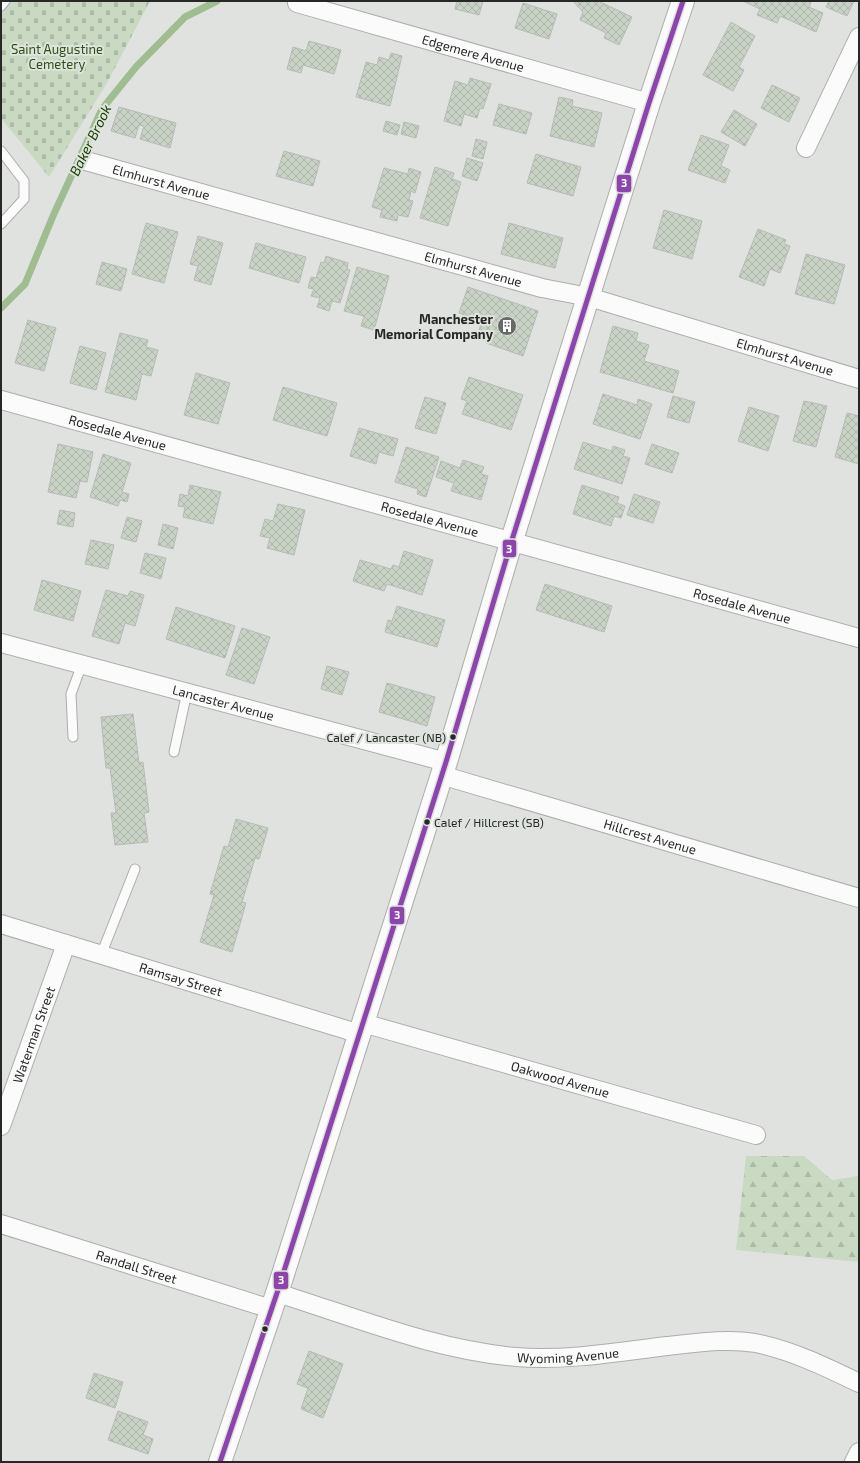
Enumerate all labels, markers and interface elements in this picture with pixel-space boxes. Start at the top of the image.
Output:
street label: Edgemere Avenue [420,31,526,75]
park label: Saint Augustine Cemetery [11,41,103,72]
water label: Baker Brook [65,102,115,178]
street label: Elmhurst Avenue [111,161,212,203]
line badge: 3 [616,174,632,193]
text: 3 [621,176,627,189]
street label: Elmhurst Avenue [423,248,524,290]
place label: Manchester Memorial Company [374,311,494,342]
building icon: Manchester Memorial Company [496,315,518,337]
street label: Elmhurst Avenue [735,334,835,379]
street label: Rosedale Avenue [67,411,168,454]
street label: Rosedale Avenue [379,498,480,540]
line badge: 3 [502,539,517,558]
text: 3 [506,542,512,555]
street label: Rosedale Avenue [691,584,793,627]
street label: Lancaster Avenue [171,681,276,724]
place label: Calef / Lancaster (NB) [326,730,446,744]
marker: Calef / Lancaster (NB) [448,732,458,742]
place label: Calef / Hillcrest (SB) [434,815,544,829]
street label: Hillcrest Avenue [602,815,698,858]
marker: Calef / Hillcrest (SB) [422,817,432,827]
line badge: 3 [389,906,405,925]
text: 3 [394,908,400,921]
street label: Ramsay Street [137,959,224,999]
street label: Waterman Street [9,984,58,1085]
street label: Oakwood Avenue [509,1058,611,1101]
street label: Randall Street [94,1246,179,1287]
line badge: 3 [273,1271,289,1290]
text: 3 [278,1273,284,1286]
unlabelled marker [260,1324,270,1334]
street label: Wyoming Avenue [516,1344,620,1366]

